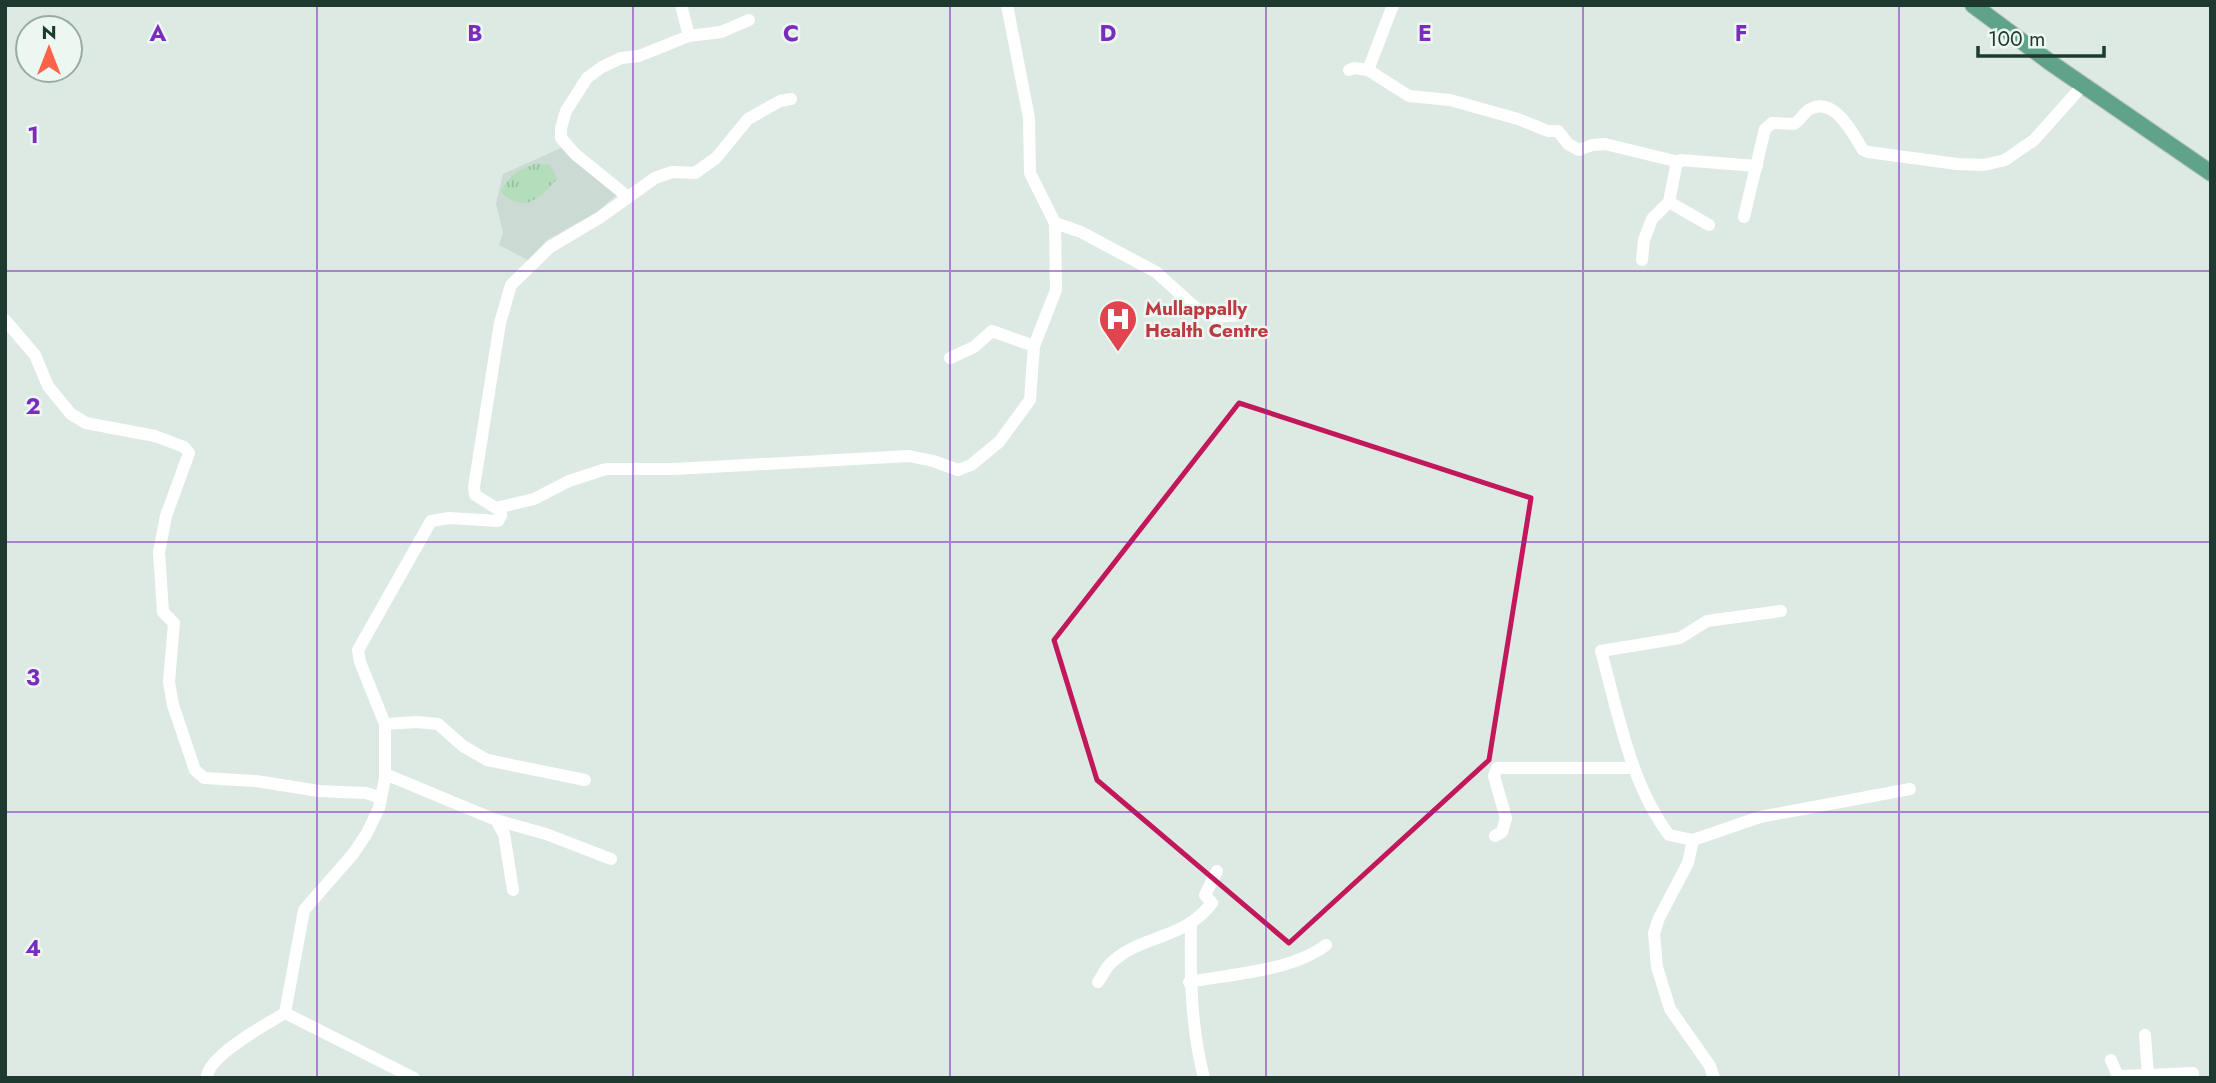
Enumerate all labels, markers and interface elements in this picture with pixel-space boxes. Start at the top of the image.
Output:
north arrow [14,14,84,84]
scale bar [1978,14,2104,58]
text: A [149,16,167,50]
text: B [467,16,483,50]
text: C [783,16,799,50]
text: D [1100,16,1117,50]
text: E [1418,16,1432,50]
text: F [1735,16,1747,50]
text: N [41,19,57,46]
text: 100 m [1988,24,2045,54]
text: 1 [27,118,39,152]
place label: Mullappally Health Centre [1145,295,1268,344]
hospital icon: Mullappally Health Centre [1097,298,1139,353]
text: 2 [25,389,41,423]
text: 3 [26,660,40,694]
text: 4 [25,931,41,965]

